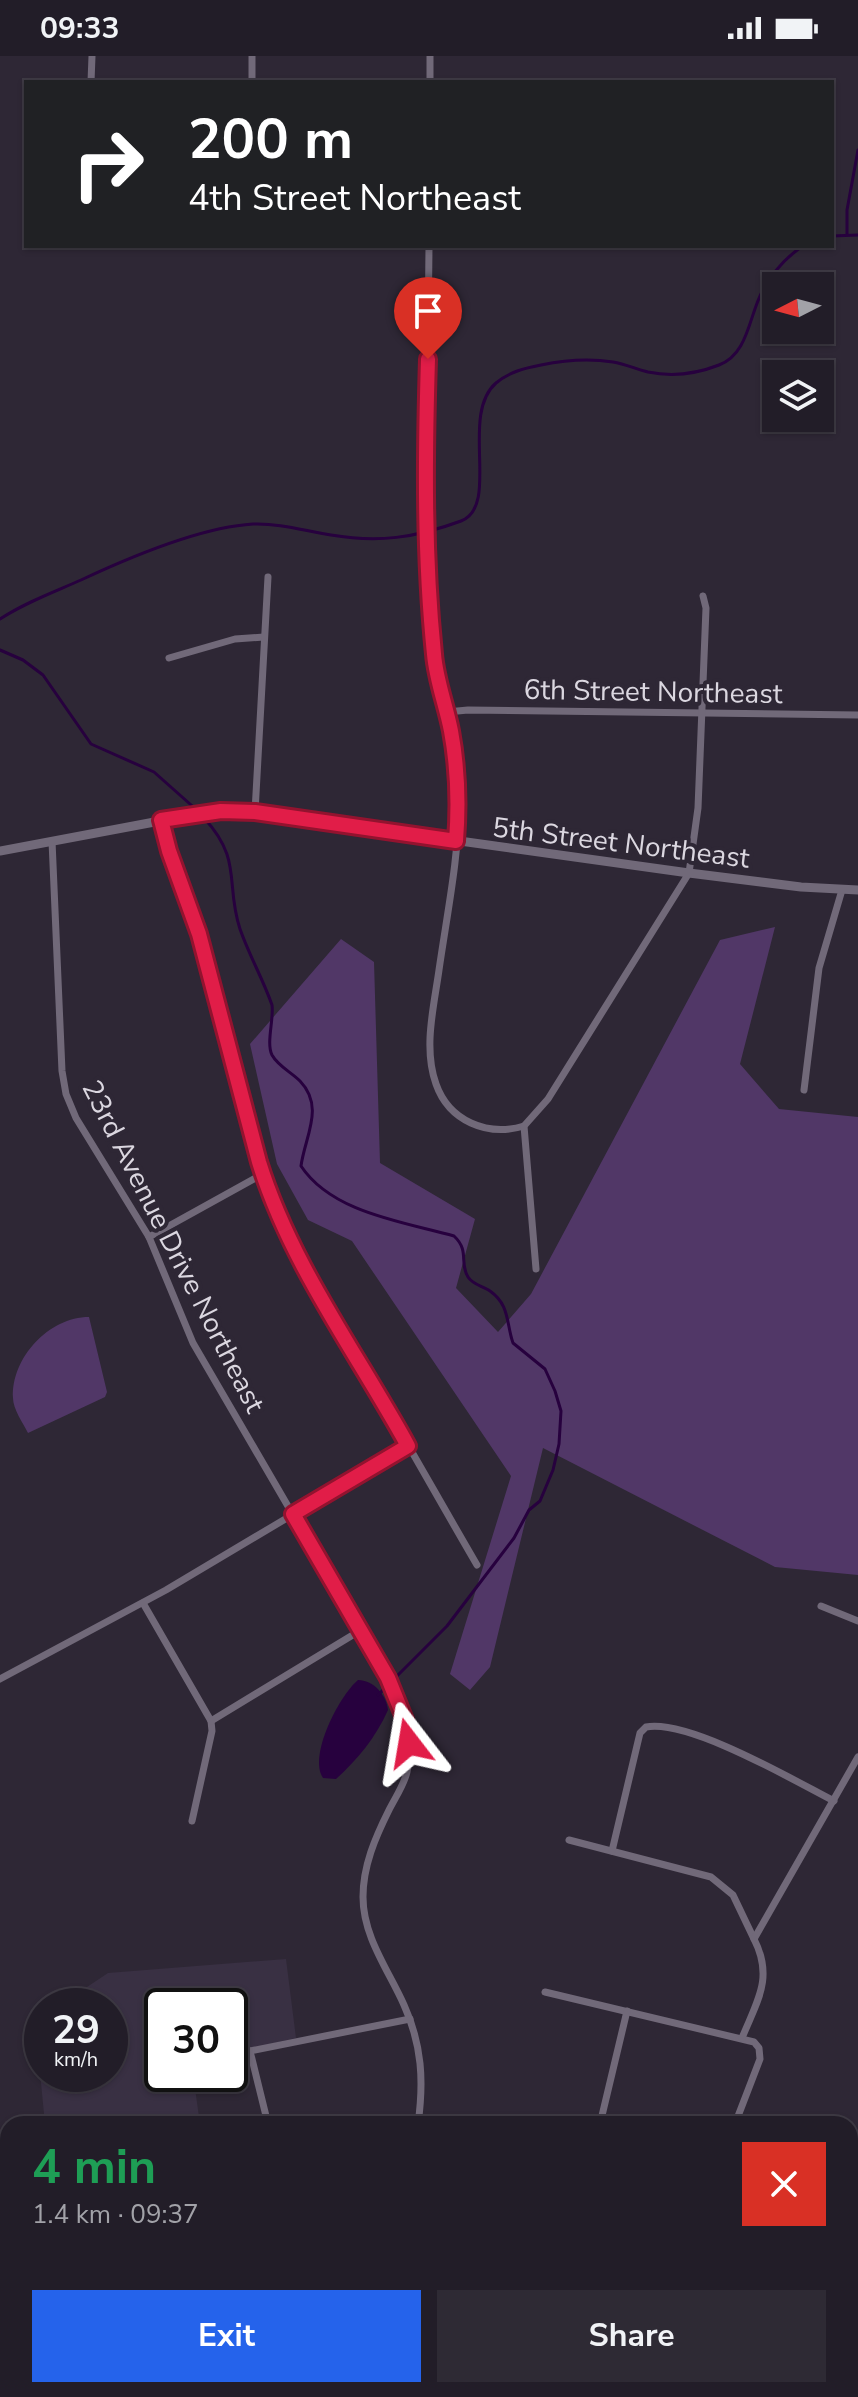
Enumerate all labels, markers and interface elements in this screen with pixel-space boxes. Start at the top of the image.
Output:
text: 09:33 [40,8,119,49]
text: 200 m [188,101,353,178]
icon: right [56,112,160,216]
text: 4th Street Northeast [188,174,521,223]
north arrow [762,272,834,344]
map controls [762,272,834,432]
pin [394,277,462,359]
icon: arrive [406,289,450,333]
button: layers [762,360,834,432]
street label: 6th Street Northeast [523,671,783,713]
street label: 5th Street Northeast [490,808,752,878]
street label: 23rd Avenue Drive Northeast [72,1074,274,1419]
position arrow [367,1701,451,1785]
speed limit sign: 30 [144,1988,248,2092]
text: 29 [52,2003,100,2057]
text: km/h [54,2046,98,2073]
text: 4 min [32,2134,156,2200]
button: close [742,2142,826,2226]
text: 1.4 km · 09:37 [32,2197,199,2232]
button: Exit [32,2290,421,2382]
button: Share [437,2290,826,2382]

